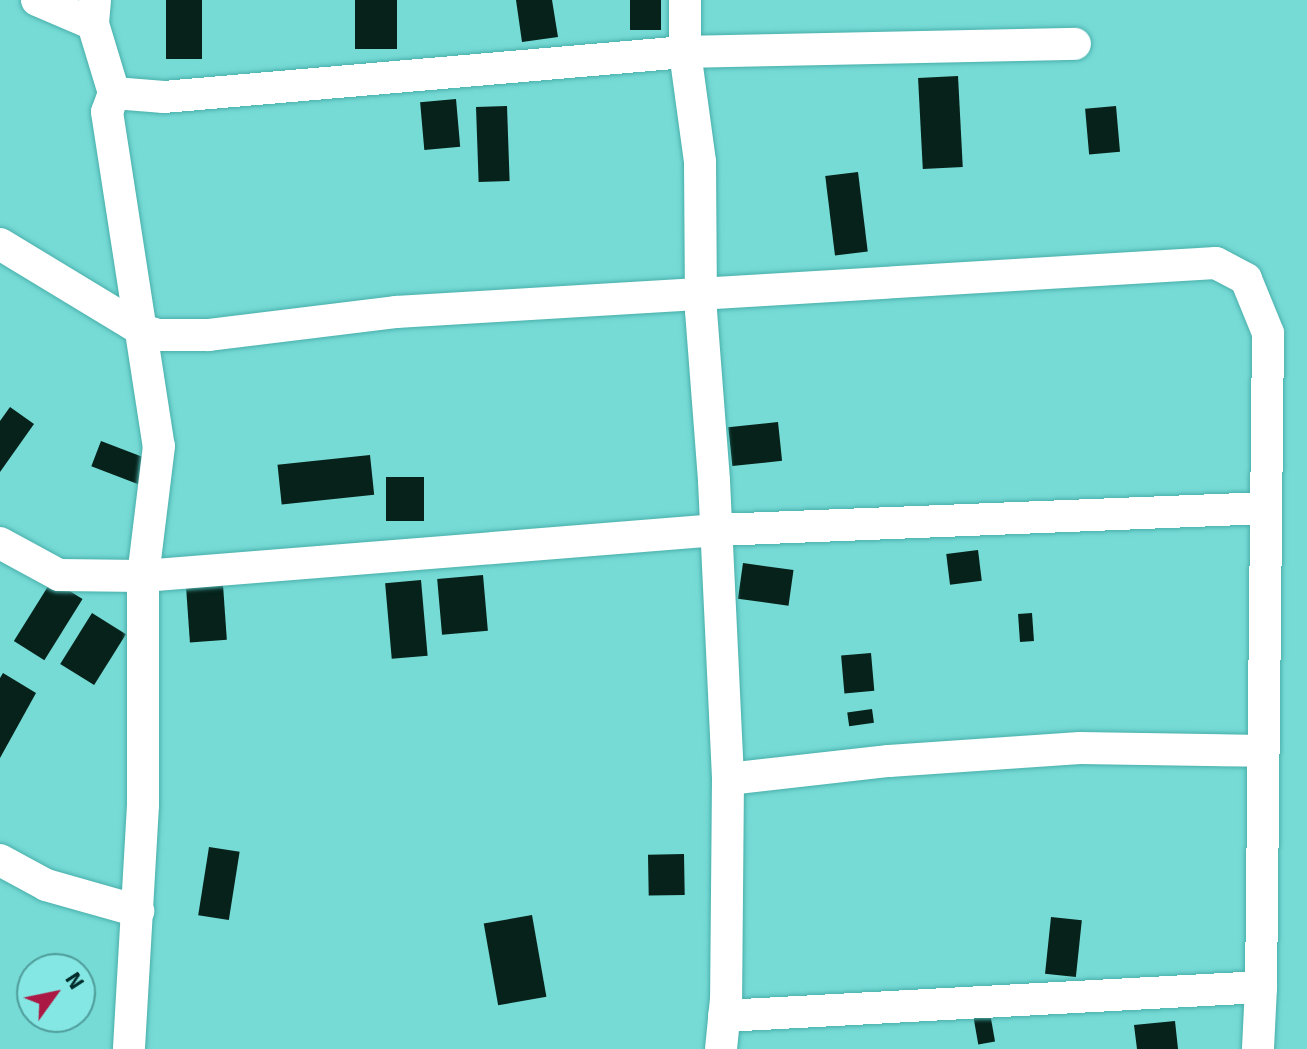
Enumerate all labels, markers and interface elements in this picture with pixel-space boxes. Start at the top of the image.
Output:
north arrow [16,953,96,1033]
text: N [59,967,90,995]

